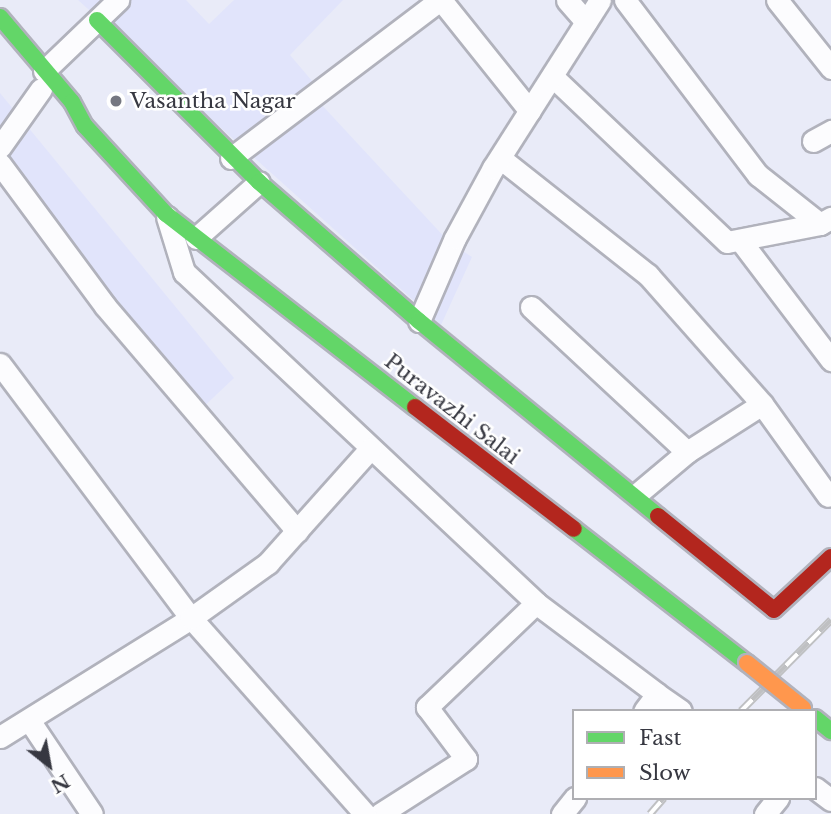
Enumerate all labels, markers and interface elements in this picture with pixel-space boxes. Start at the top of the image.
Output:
place label: Vasantha Nagar [130,88,296,114]
marker: Vasantha Nagar [108,93,124,109]
street label: Puravazhi Salai [380,349,524,469]
legend [572,709,817,800]
text: Fast [639,725,681,751]
north arrow [14,730,84,800]
text: Slow [639,760,691,786]
text: N [46,769,74,798]

